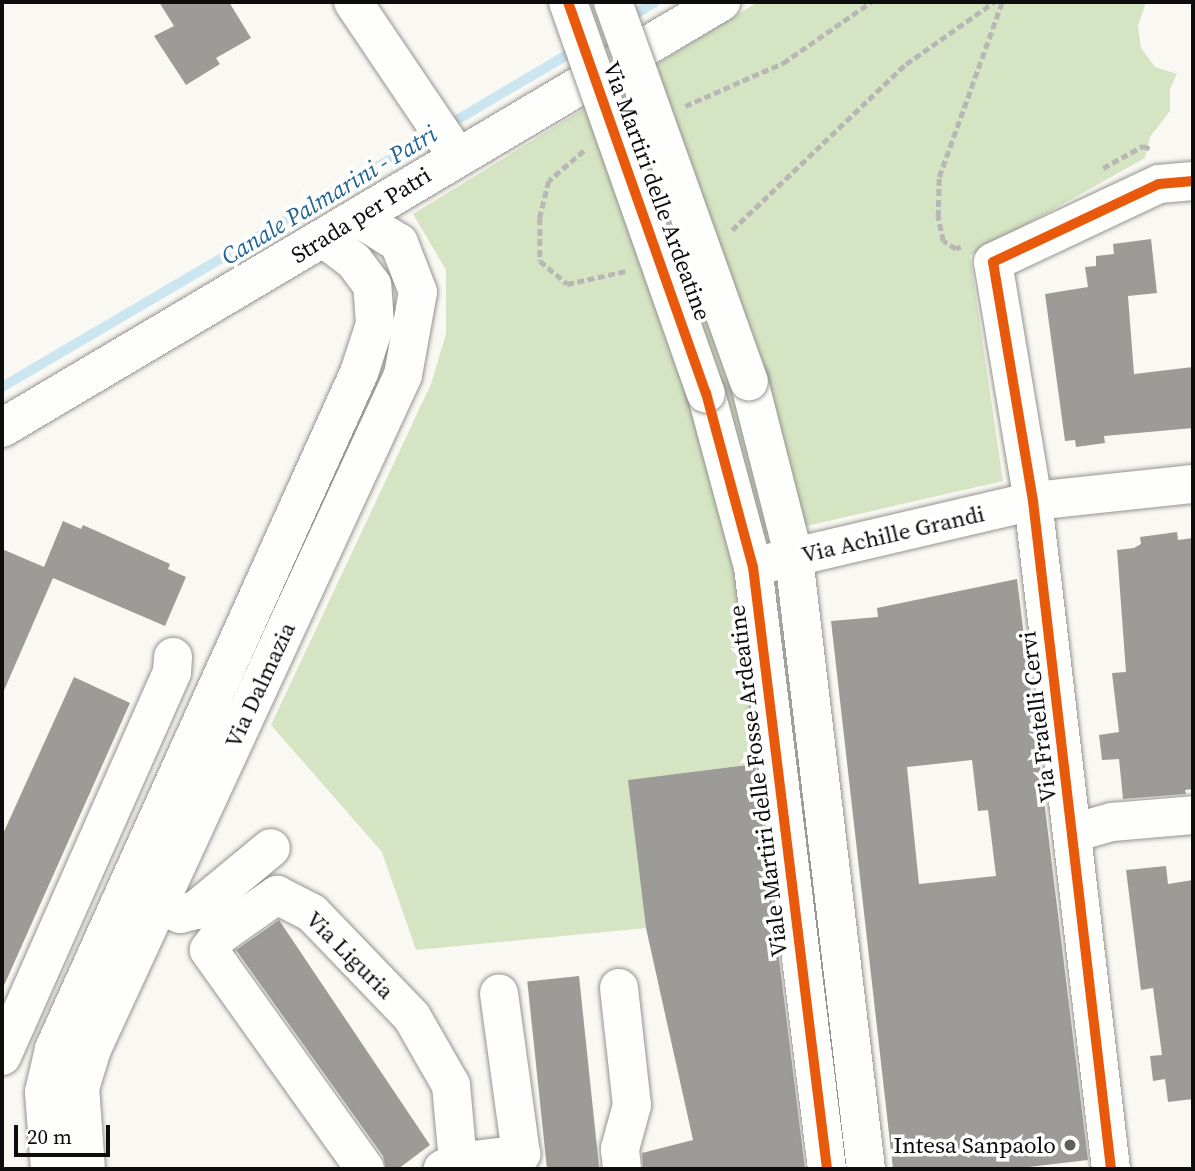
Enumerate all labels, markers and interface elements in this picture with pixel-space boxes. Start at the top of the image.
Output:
street label: Via Martiri delle Ardeatine [597,58,717,324]
water label: Canale Palmarini - Patri [216,119,442,271]
street label: Strada per Patri [286,161,436,269]
street label: Via Achille Grandi [799,500,987,568]
street label: Viale Martiri delle Fosse Ardeatine [723,604,793,958]
street label: Via Dalmazia [219,618,301,752]
street label: Via Fratelli Cervi [1014,630,1062,804]
street label: Via Liguria [300,905,400,1005]
scale bar [18,1112,114,1156]
text: 20 m [27,1122,72,1151]
place label: Intesa Sanpaolo [893,1131,1056,1159]
marker: Intesa Sanpaolo [1062,1137,1078,1153]

